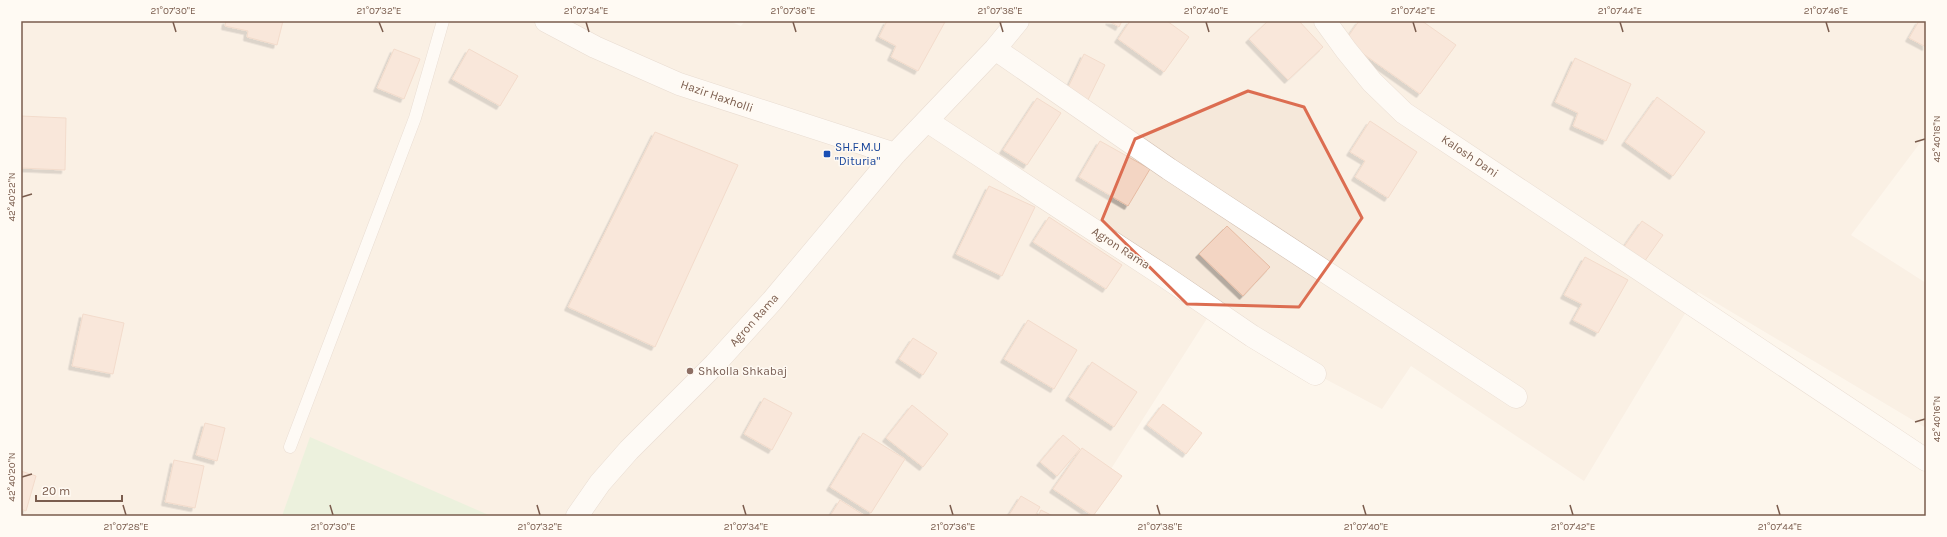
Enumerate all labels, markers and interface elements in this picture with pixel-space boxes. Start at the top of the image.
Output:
text: 21°07'30"E [151,5,196,17]
text: 21°07'32"E [357,5,401,17]
text: 21°07'34"E [564,5,608,17]
text: 21°07'36"E [771,5,815,17]
text: 21°07'38"E [977,5,1023,17]
text: 21°07'40"E [1184,5,1228,17]
text: 21°07'42"E [1391,5,1435,17]
text: 21°07'44"E [1598,5,1642,17]
text: 21°07'46"E [1804,5,1848,17]
street label: Hazir Haxholli [679,77,755,115]
text: 42°40'18"N [1931,116,1943,163]
street label: Kalosh Dani [1439,132,1501,180]
place label: SH.F.M.U "Dituria" [835,140,881,168]
marker: SH.F.M.U "Dituria" [822,149,832,159]
text: 42°40'22"N [6,172,18,222]
street label: Agron Rama [1089,224,1153,272]
street label: Agron Rama [727,291,781,349]
place label: Shkolla Shkabaj [698,364,787,378]
marker: Shkolla Shkabaj [685,366,695,376]
text: 42°40'16"N [1931,396,1943,442]
text: 42°40'20"N [6,452,18,502]
scale bar [36,477,122,503]
text: 20 m [42,484,70,498]
text: 21°07'28"E [103,521,149,533]
text: 21°07'30"E [311,521,356,533]
text: 21°07'32"E [518,521,562,533]
text: 21°07'34"E [724,521,768,533]
text: 21°07'36"E [931,521,975,533]
text: 21°07'38"E [1137,521,1183,533]
text: 21°07'40"E [1344,521,1388,533]
text: 21°07'42"E [1551,521,1595,533]
text: 21°07'44"E [1758,521,1802,533]

